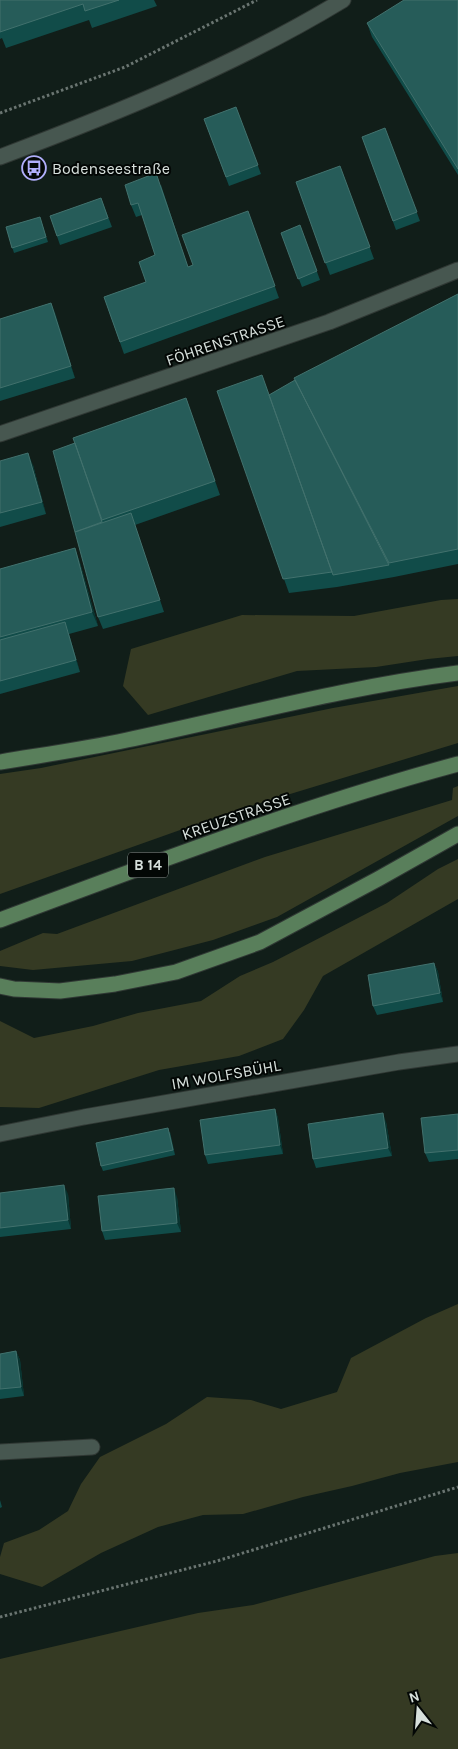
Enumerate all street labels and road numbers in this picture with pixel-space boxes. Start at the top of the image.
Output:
street label: FÖHRENSTRASSE [163,311,287,370]
street label: KREUZSTRASSE [179,789,293,844]
road number: B 14 [128,852,168,878]
street label: IM WOLFSBÜHL [170,1055,283,1093]

